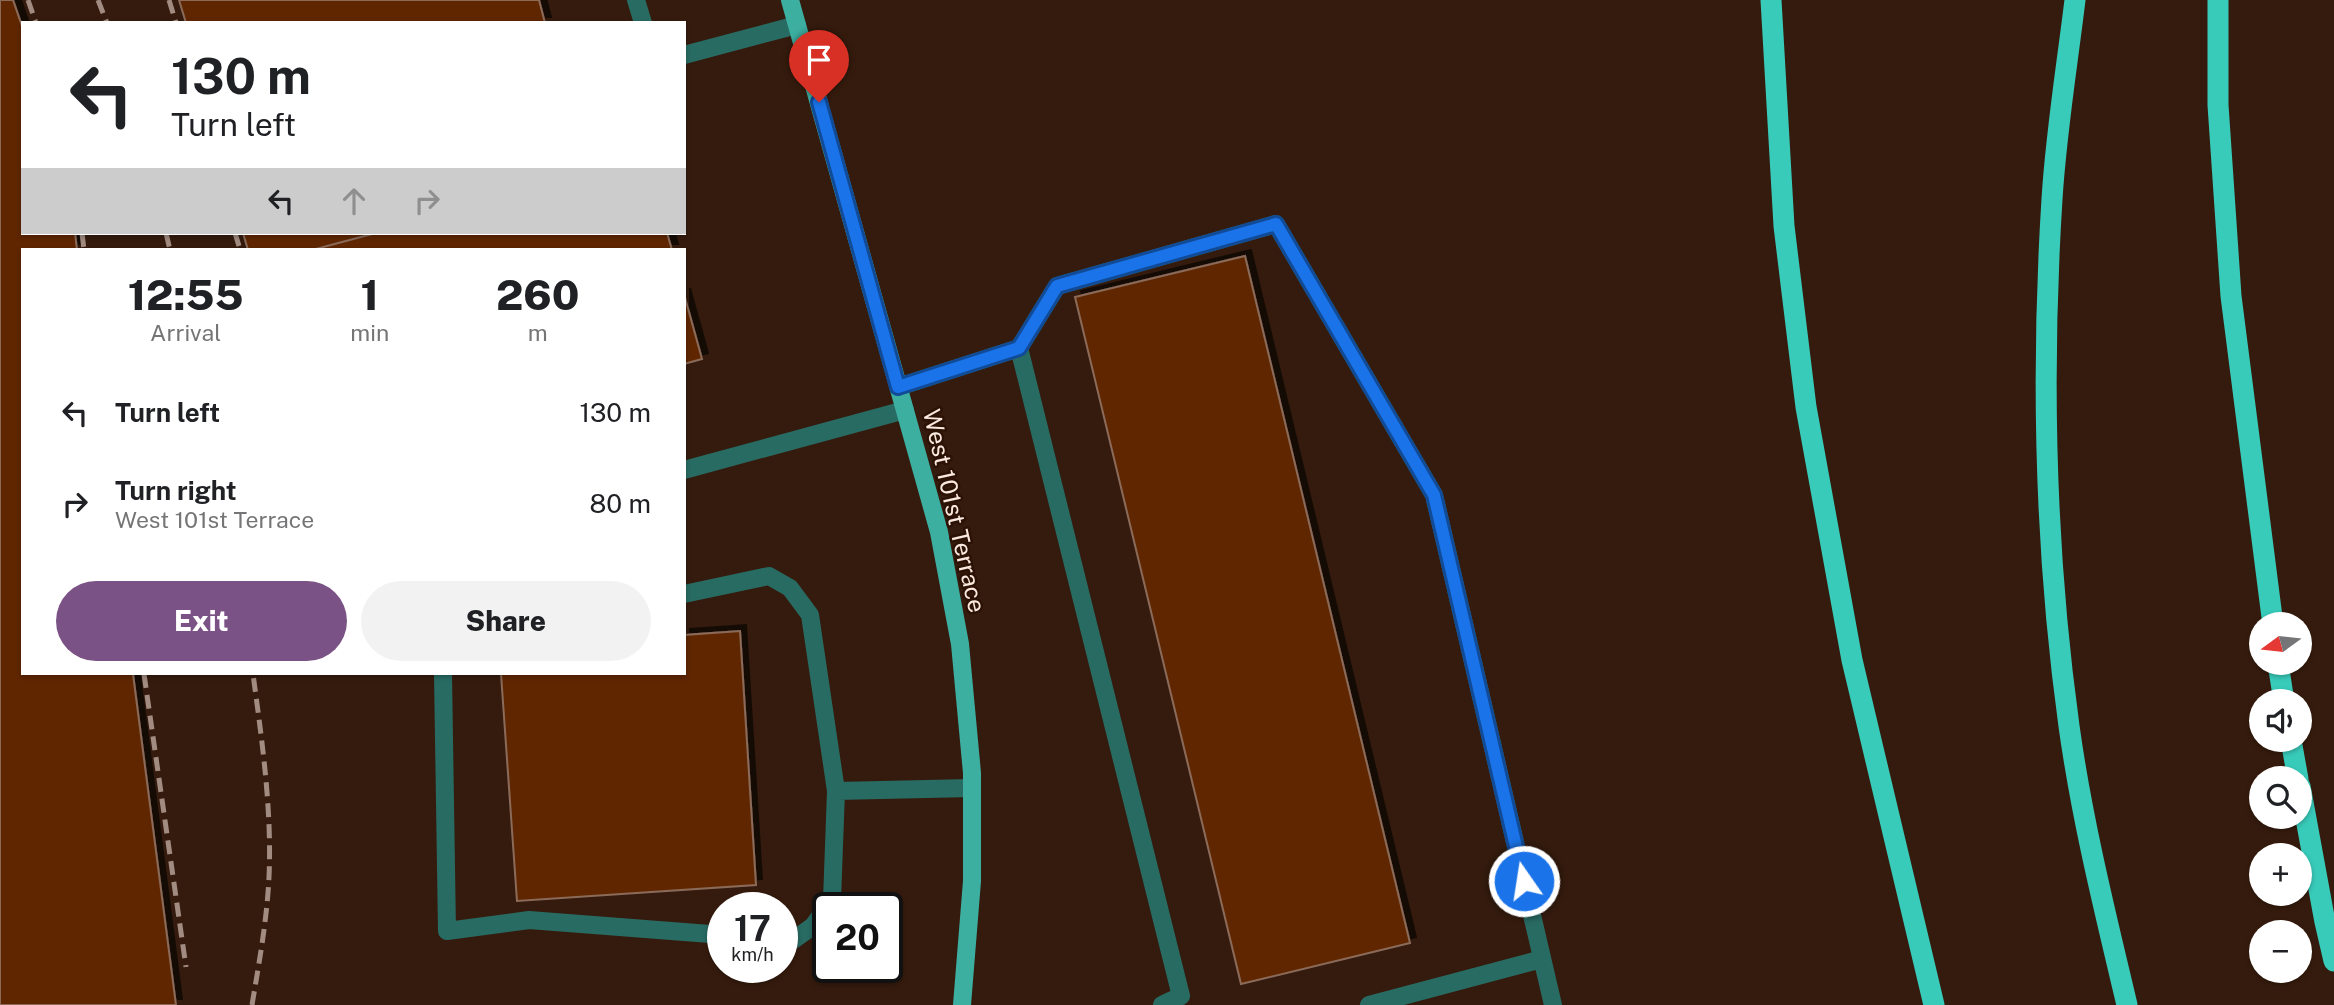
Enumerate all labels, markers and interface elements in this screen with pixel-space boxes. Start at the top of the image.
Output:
pin [789,30,849,102]
icon: arrive [800,41,838,79]
text: 130 m [171,47,311,105]
icon: left [56,49,147,140]
text: Turn left [171,106,296,143]
icon: left [262,182,300,220]
icon: ahead [335,182,373,220]
icon: right [408,182,446,220]
text: 12:55 [128,270,244,319]
text: 1 [361,270,379,319]
text: 260 [496,270,579,319]
text: Arrival [150,319,221,346]
text: min [350,319,389,346]
text: m [528,319,548,346]
icon: left [56,394,94,432]
text: Turn left [115,397,220,428]
text: 130 m [579,397,651,428]
street label: West 101st Terrace [918,406,992,615]
text: Turn right [115,475,237,506]
icon: right [56,485,94,523]
text: 80 m [590,488,651,519]
text: West 101st Terrace [115,506,314,533]
button: Exit [56,581,347,661]
button: Share [361,581,651,661]
north arrow [2249,612,2312,676]
map controls [2249,612,2312,983]
button: sound [2249,689,2312,752]
button: search [2249,766,2312,829]
button: + [2249,843,2312,906]
position arrow [1487,844,1561,918]
speed limit sign: 20 [812,892,903,983]
text: 17 [734,908,771,949]
button: − [2249,920,2312,983]
text: km/h [731,944,774,965]

